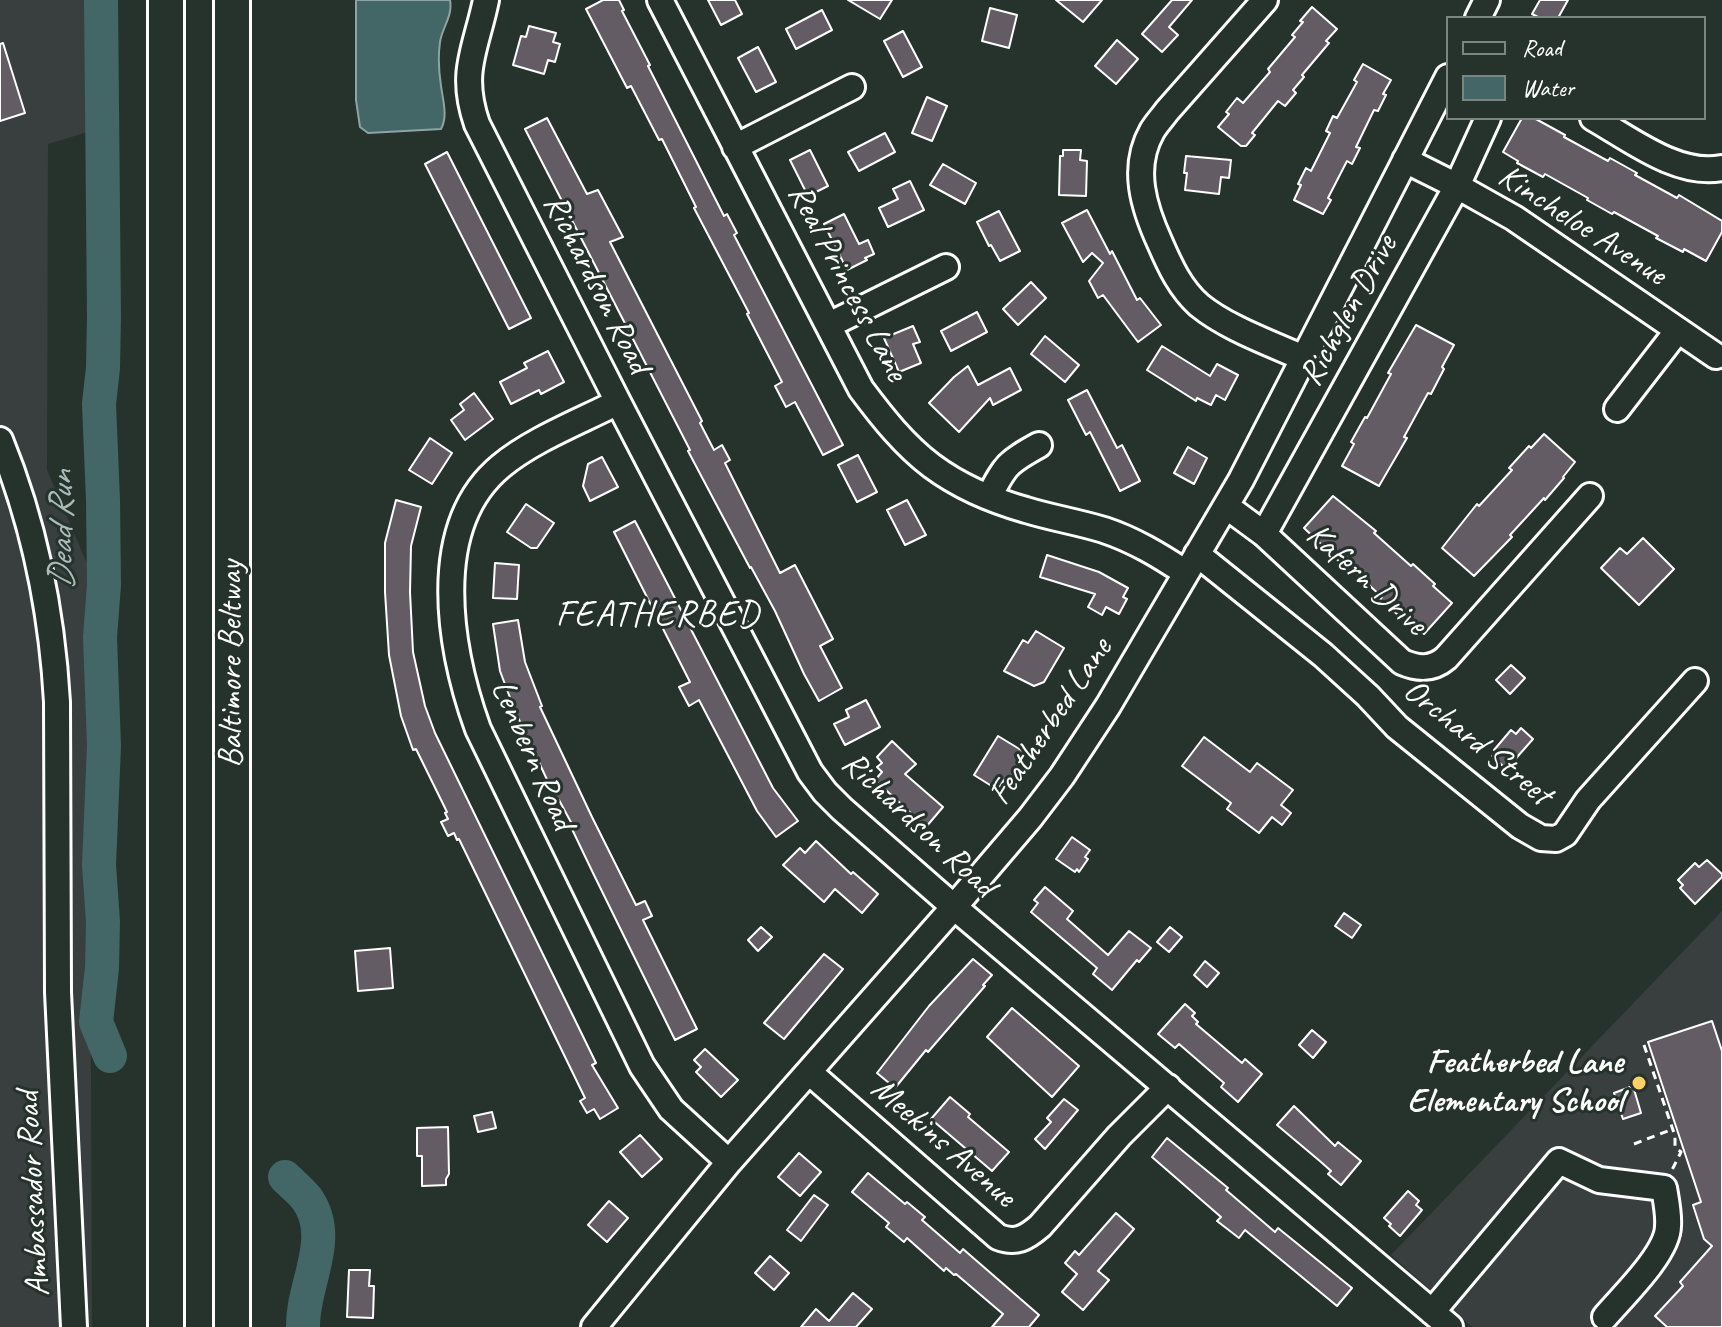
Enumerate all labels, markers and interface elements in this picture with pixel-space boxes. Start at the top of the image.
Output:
legend [1446,16,1706,120]
text: Road [1522,33,1562,63]
text: Water [1522,73,1574,103]
street label: Kincheloe Avenue [1490,156,1674,296]
street label: Real Princess Lane [778,178,916,388]
street label: Richardson Road [533,188,659,380]
street label: Richglen Drive [1291,229,1407,393]
water label: Dead Run [41,471,85,589]
street label: Kafern Drive [1297,515,1435,645]
street label: Baltimore Beltway [212,560,252,768]
district label: FEATHERBED [555,594,761,638]
street label: Featherbed Lane [980,631,1122,813]
street label: Orchard Street [1395,671,1559,815]
street label: Lenbern Road [481,674,583,836]
street label: Richardson Road [833,743,1003,907]
place label: Featherbed Lane Elementary School [1407,1043,1623,1122]
street label: Meekins Avenue [862,1069,1024,1217]
marker: Featherbed Lane Elementary School [1630,1074,1648,1092]
street label: Ambassador Road [8,1090,60,1298]

